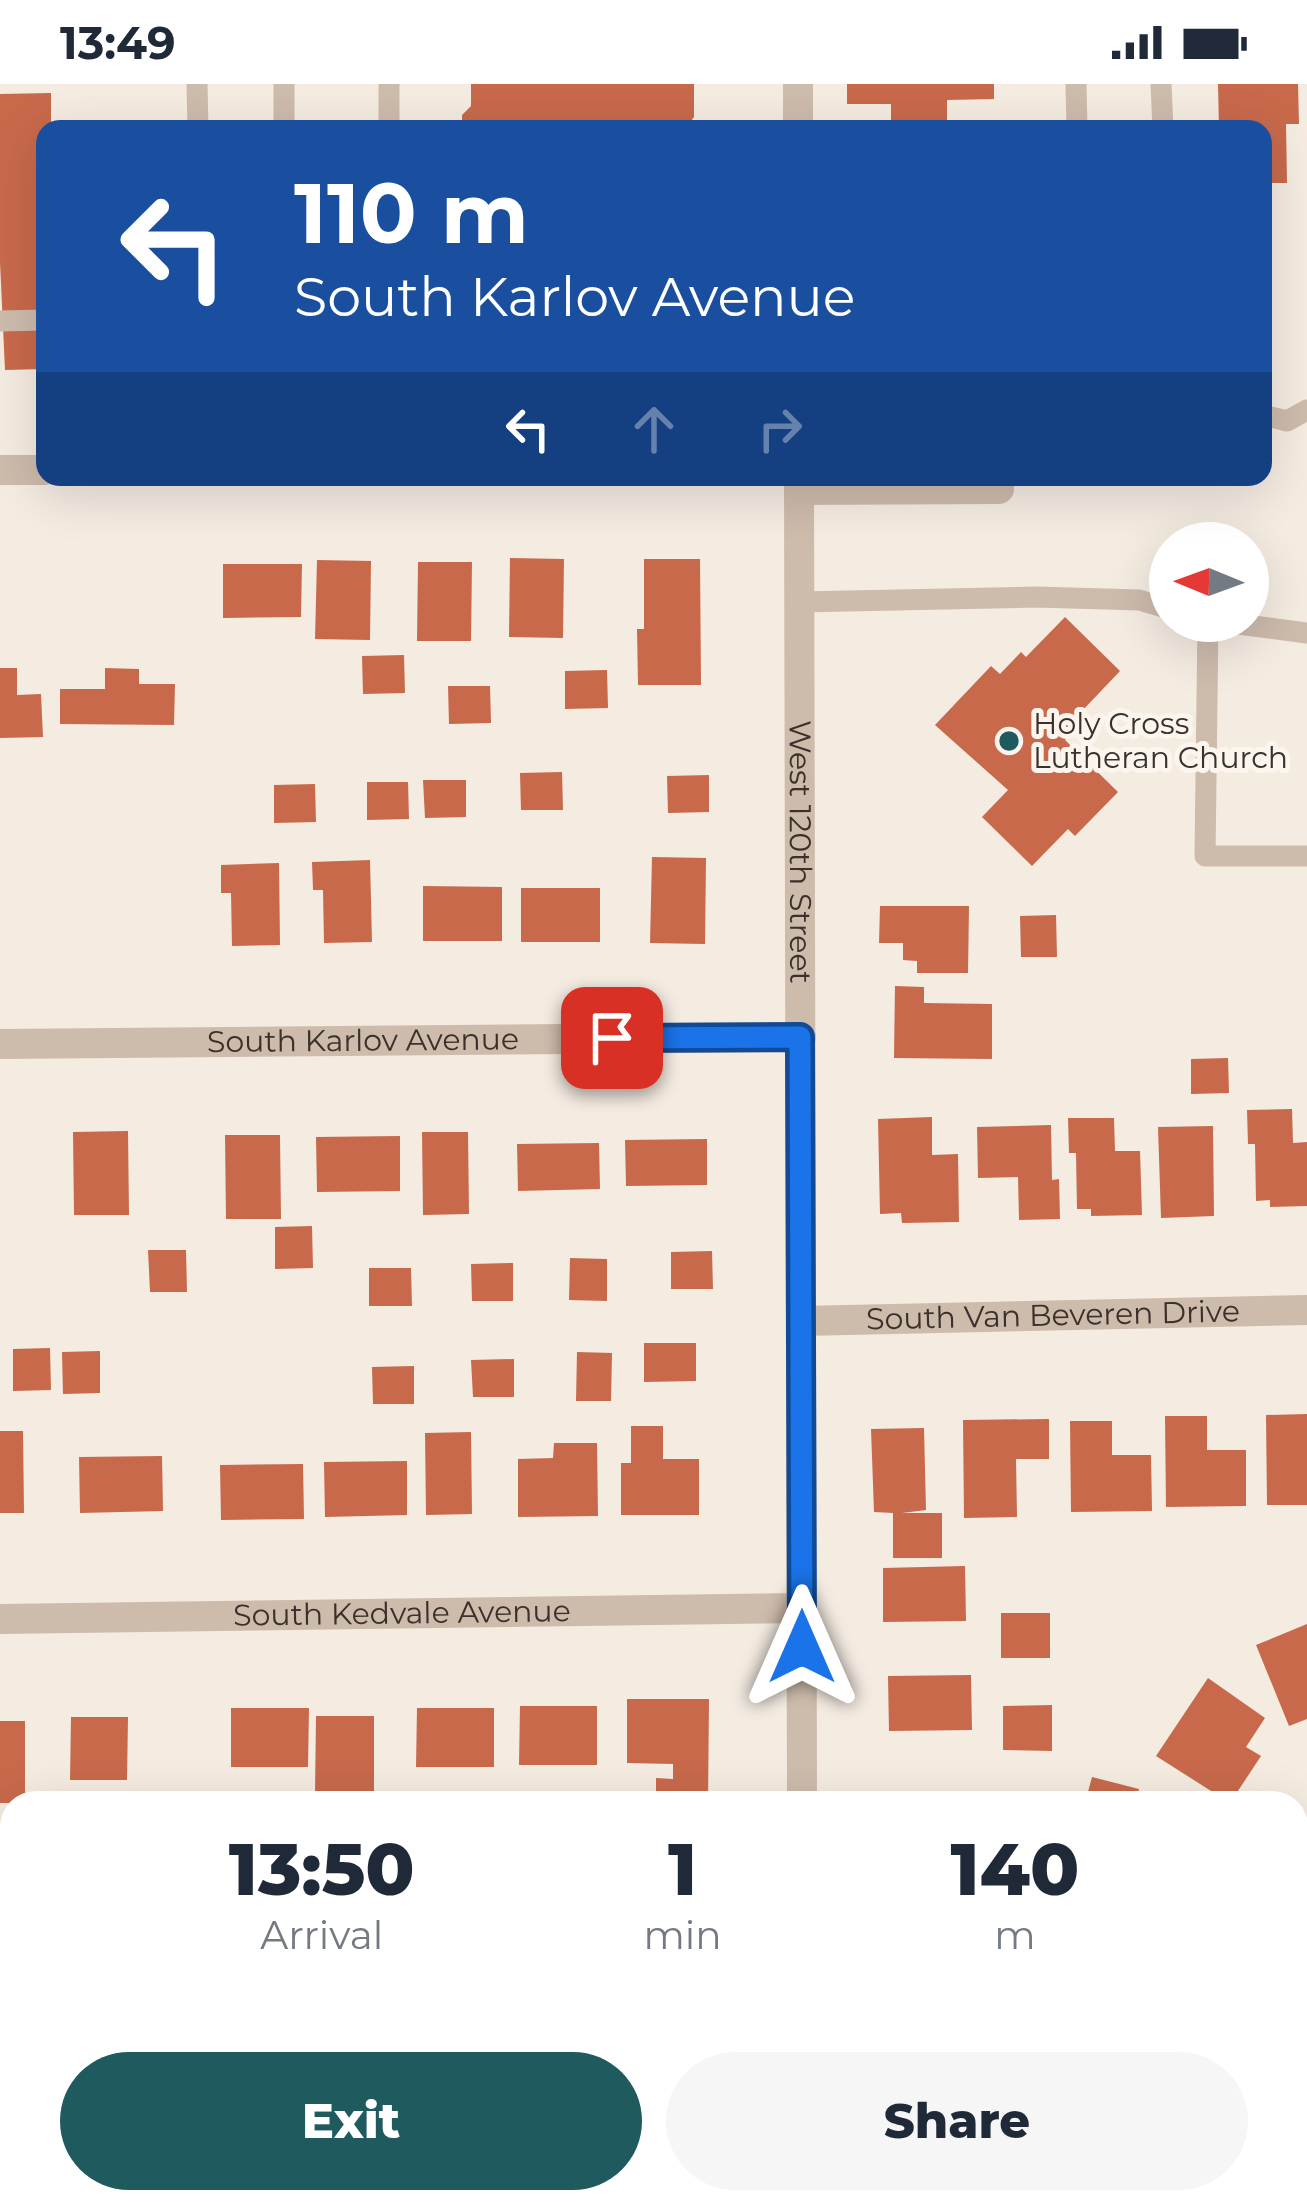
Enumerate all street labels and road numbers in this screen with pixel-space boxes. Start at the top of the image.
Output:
street label: West 120th Street [782,720,819,984]
street label: South Karlov Avenue [207,1020,519,1060]
street label: South Van Beveren Drive [866,1292,1240,1338]
street label: South Kedvale Avenue [233,1592,571,1634]

